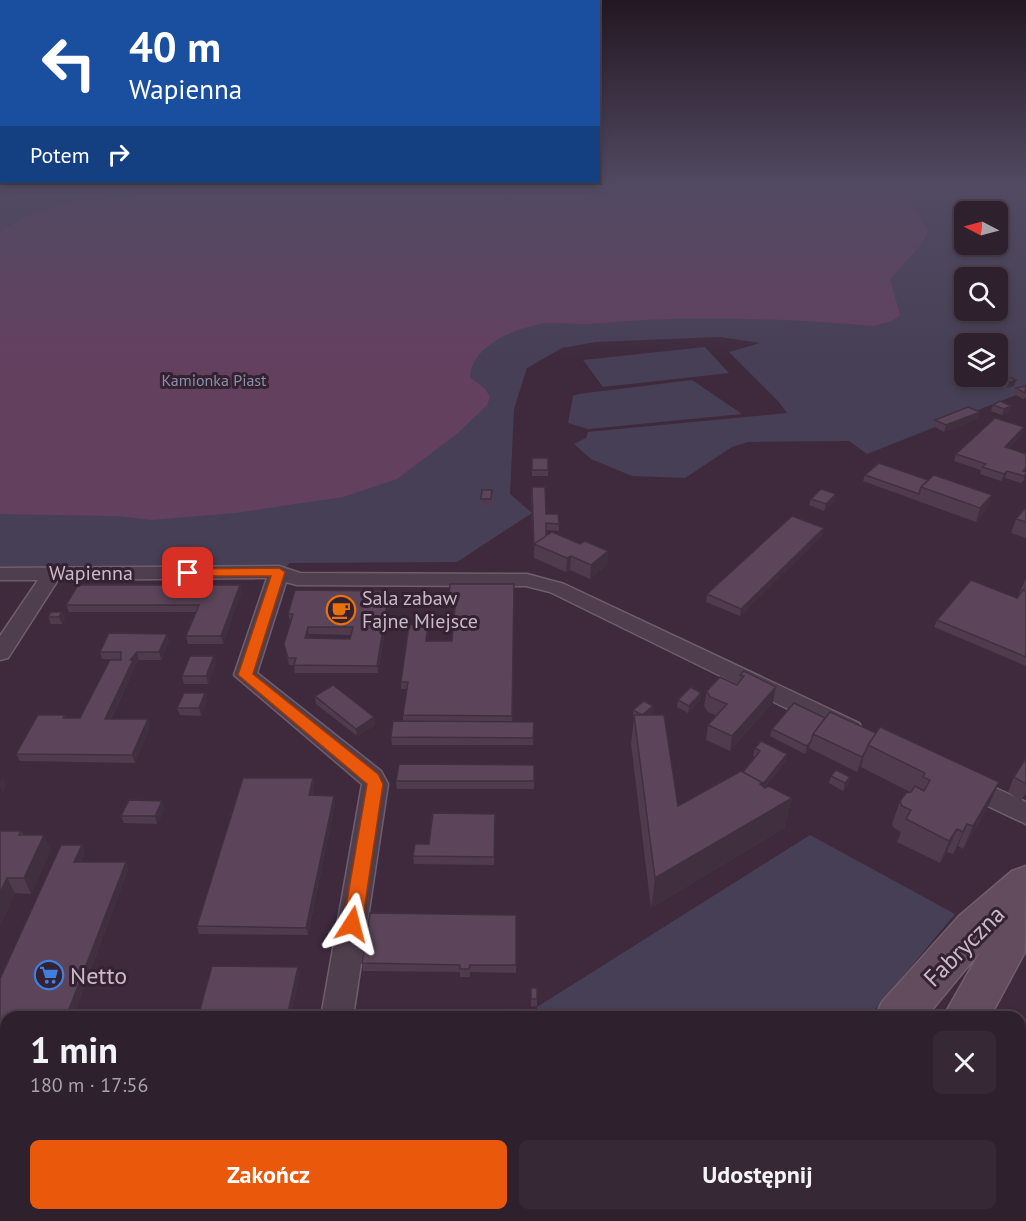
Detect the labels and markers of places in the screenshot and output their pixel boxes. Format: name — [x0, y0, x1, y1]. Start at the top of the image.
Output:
pin — [162, 547, 213, 598]
place label: Sala zabaw Fajne Miejsce — [362, 585, 478, 634]
cafe icon: Sala zabaw Fajne Miejsce — [325, 594, 357, 626]
supermarket icon: Netto — [33, 959, 65, 991]
place label: Netto — [70, 960, 127, 991]

